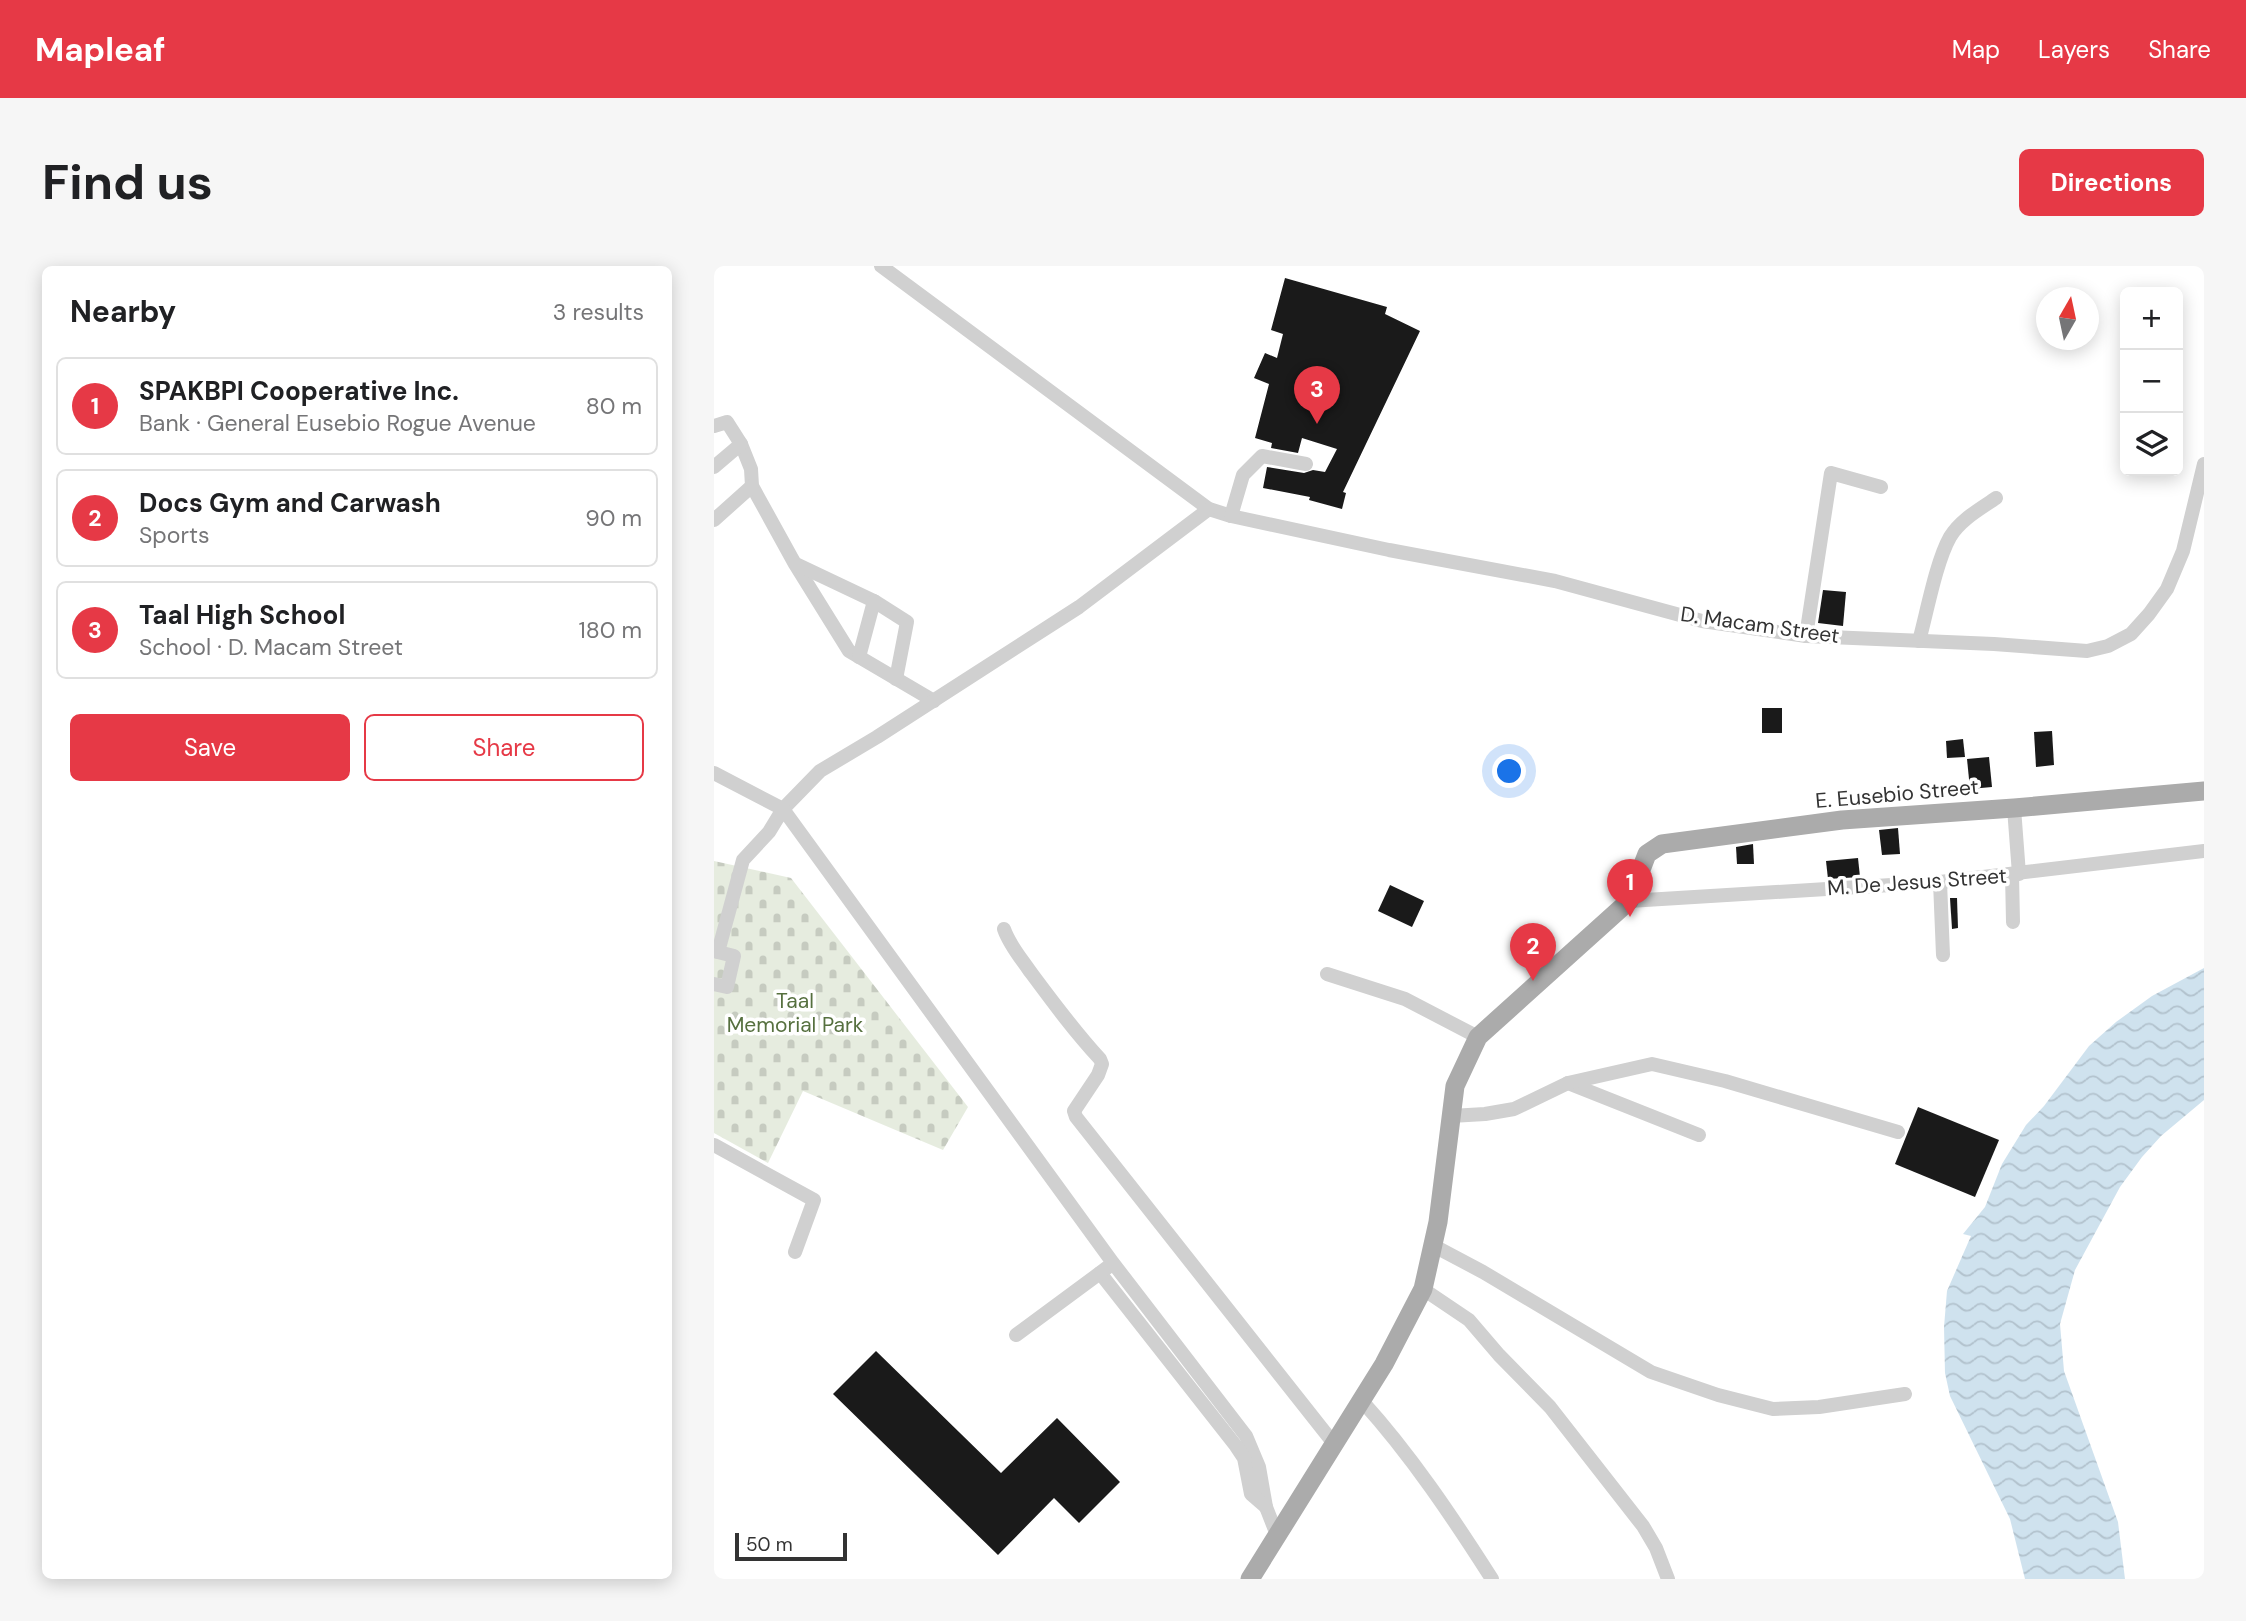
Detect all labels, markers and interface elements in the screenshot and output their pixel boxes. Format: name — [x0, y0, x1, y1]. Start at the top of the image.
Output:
text: Mapleaf — [35, 28, 165, 71]
text: Map — [1952, 34, 2000, 65]
text: Layers — [2038, 34, 2110, 65]
text: Share — [2148, 34, 2211, 65]
button: Directions — [2019, 149, 2204, 216]
text: Find us — [42, 150, 213, 214]
north arrow — [2036, 287, 2099, 350]
map controls — [2120, 287, 2183, 476]
button: + — [2120, 287, 2183, 350]
text: Nearby — [70, 292, 176, 331]
text: 3 results — [553, 297, 644, 327]
button: − — [2120, 350, 2183, 413]
pin: 3 — [1294, 366, 1340, 424]
text: SPAKBPI Cooperative Inc. — [139, 374, 459, 408]
text: 1 — [91, 391, 99, 421]
text: 80 m — [586, 391, 642, 421]
text: Bank · General Eusebio Rogue Avenue — [139, 408, 536, 438]
button: layers — [2120, 413, 2183, 476]
text: Docs Gym and Carwash — [139, 486, 441, 520]
text: 2 — [88, 503, 102, 533]
text: 90 m — [585, 503, 642, 533]
text: Sports — [139, 520, 209, 550]
text: Taal High School — [139, 598, 345, 632]
street label: D. Macam Street — [1679, 600, 1841, 650]
text: 3 — [88, 615, 102, 645]
text: 180 m — [578, 615, 642, 645]
text: School · D. Macam Street — [139, 632, 403, 662]
button: Save — [70, 714, 350, 781]
button: Share — [364, 714, 644, 781]
your location — [1492, 754, 1526, 788]
street label: E. Eusebio Street — [1814, 773, 1980, 815]
pin: 1 — [1607, 859, 1653, 917]
street label: M. De Jesus Street — [1826, 862, 2008, 902]
pin: 2 — [1510, 923, 1556, 981]
park label: Taal Memorial Park — [727, 987, 864, 1039]
scale bar — [735, 1530, 847, 1562]
text: 50 m — [746, 1532, 793, 1557]

